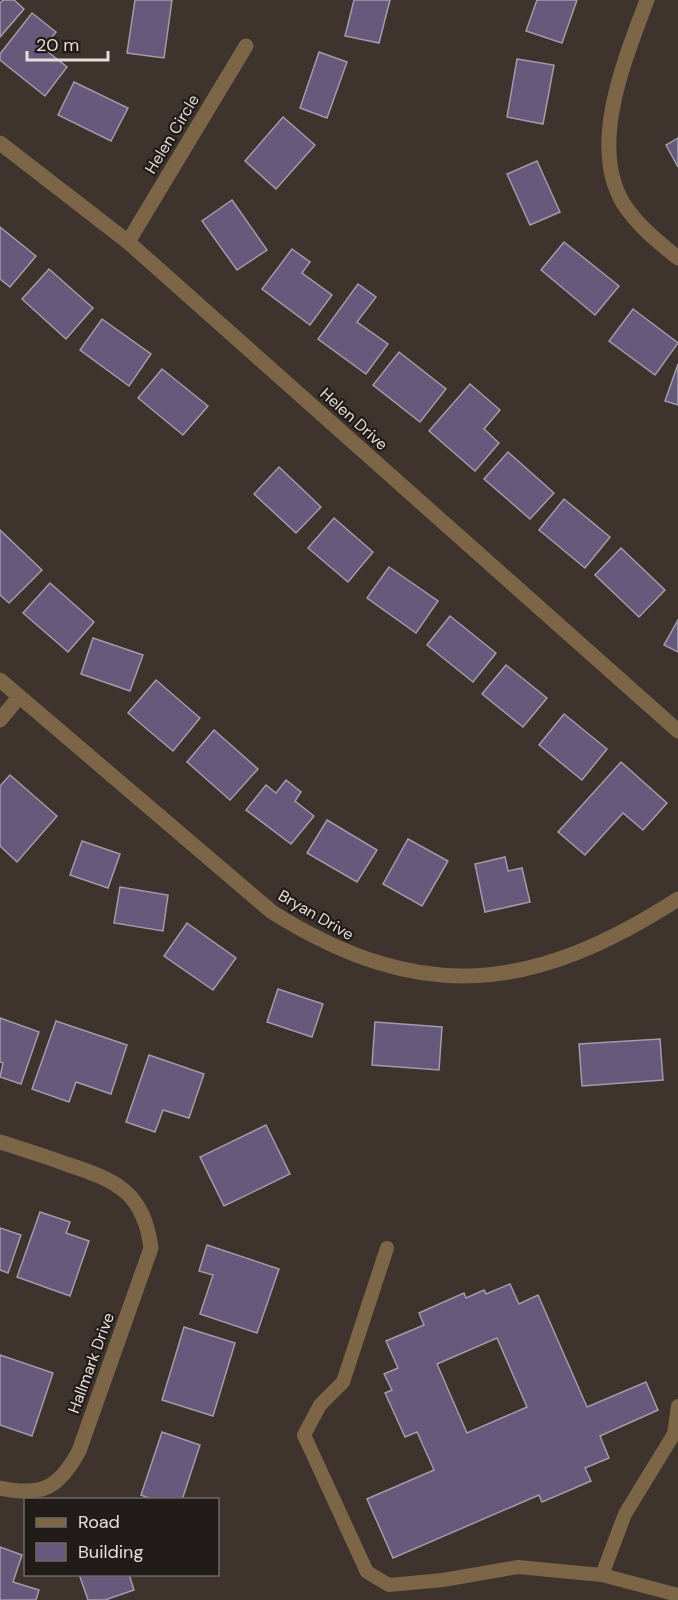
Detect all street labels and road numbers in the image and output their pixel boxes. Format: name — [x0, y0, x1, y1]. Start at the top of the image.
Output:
street label: Helen Circle — [140, 91, 204, 177]
street label: Helen Drive — [316, 383, 392, 455]
street label: Bryan Drive — [274, 885, 358, 945]
street label: Hallmark Drive — [63, 1310, 119, 1416]

